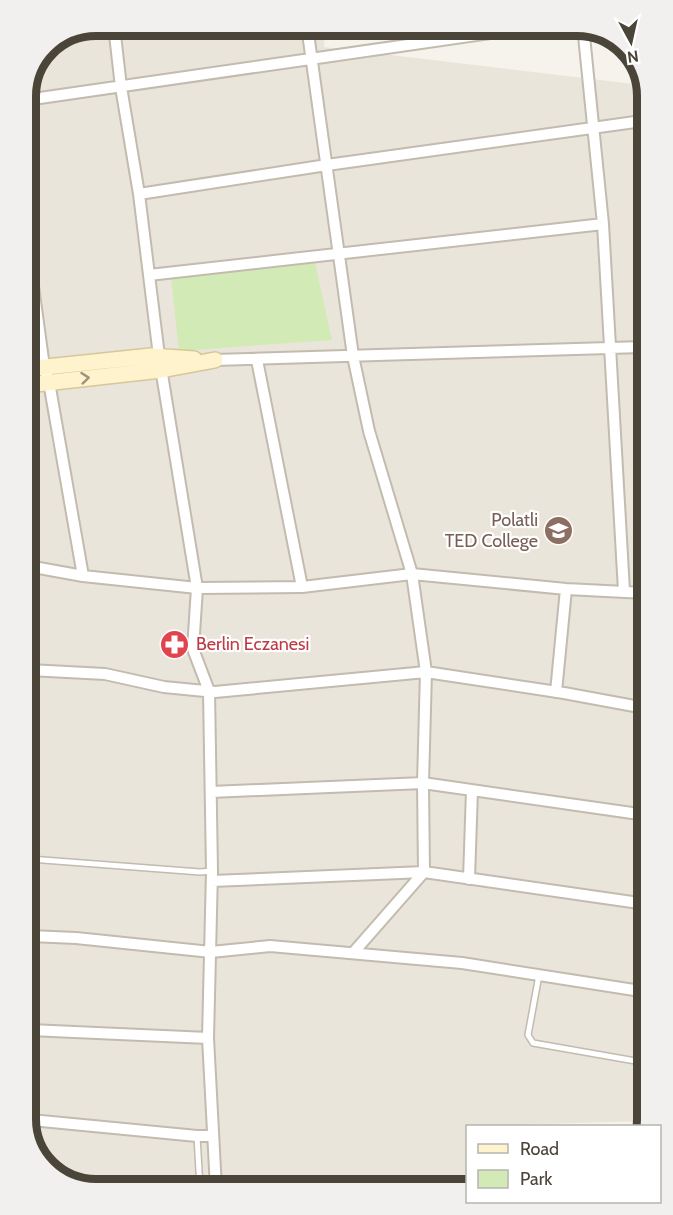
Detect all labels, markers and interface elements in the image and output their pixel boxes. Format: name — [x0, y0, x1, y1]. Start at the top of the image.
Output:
north arrow — [601, 12, 661, 72]
text: N — [626, 46, 640, 67]
one-way arrow — [81, 372, 90, 385]
place label: Polatli TED College — [445, 509, 538, 552]
school or university icon: Polatli TED College — [543, 514, 575, 546]
pharmacy icon: Berlin Eczanesi — [159, 628, 191, 660]
place label: Berlin Eczanesi — [196, 633, 309, 655]
legend — [466, 1125, 661, 1203]
text: Road — [520, 1138, 559, 1160]
text: Park — [520, 1168, 553, 1190]

